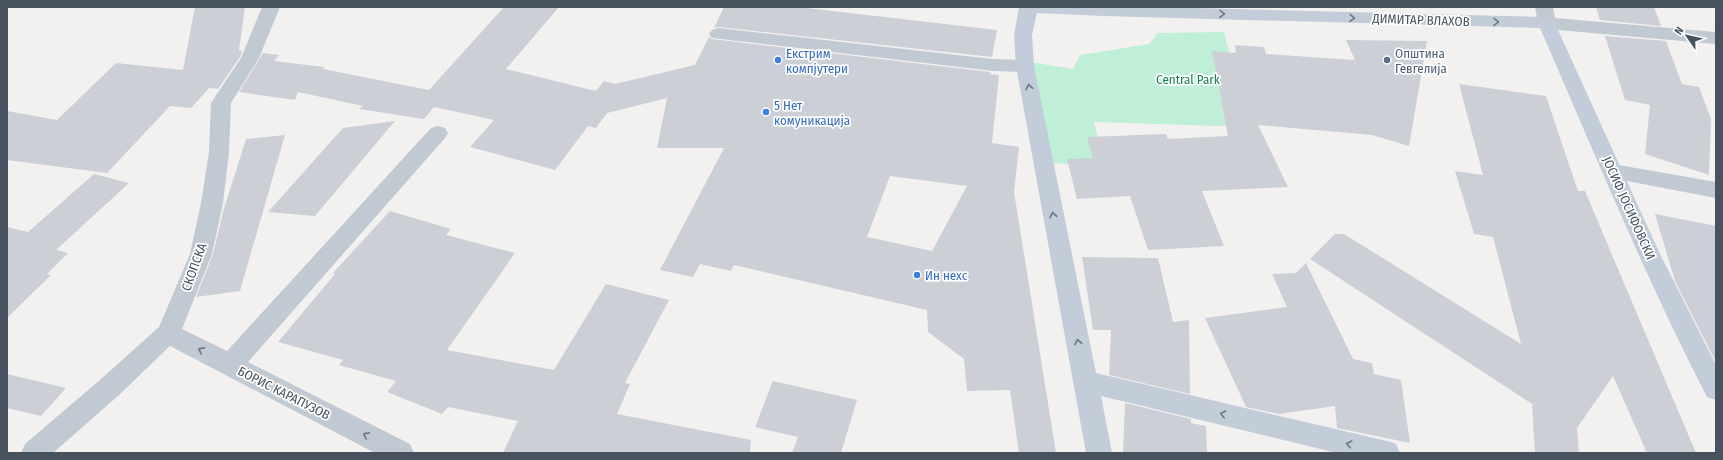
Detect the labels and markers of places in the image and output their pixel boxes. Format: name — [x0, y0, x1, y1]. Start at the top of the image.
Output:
place label: Екстрим компјутери — [786, 46, 848, 76]
place label: Општина Гевгелија — [1395, 46, 1447, 76]
marker: Екстрим компјутери — [773, 55, 783, 65]
marker: Општина Гевгелија — [1382, 55, 1392, 65]
place label: 5 Нет комуникација — [774, 98, 850, 128]
marker: 5 Нет комуникација — [761, 107, 771, 117]
place label: Ин нехс — [925, 268, 968, 283]
marker: Ин нехс — [912, 270, 922, 280]

